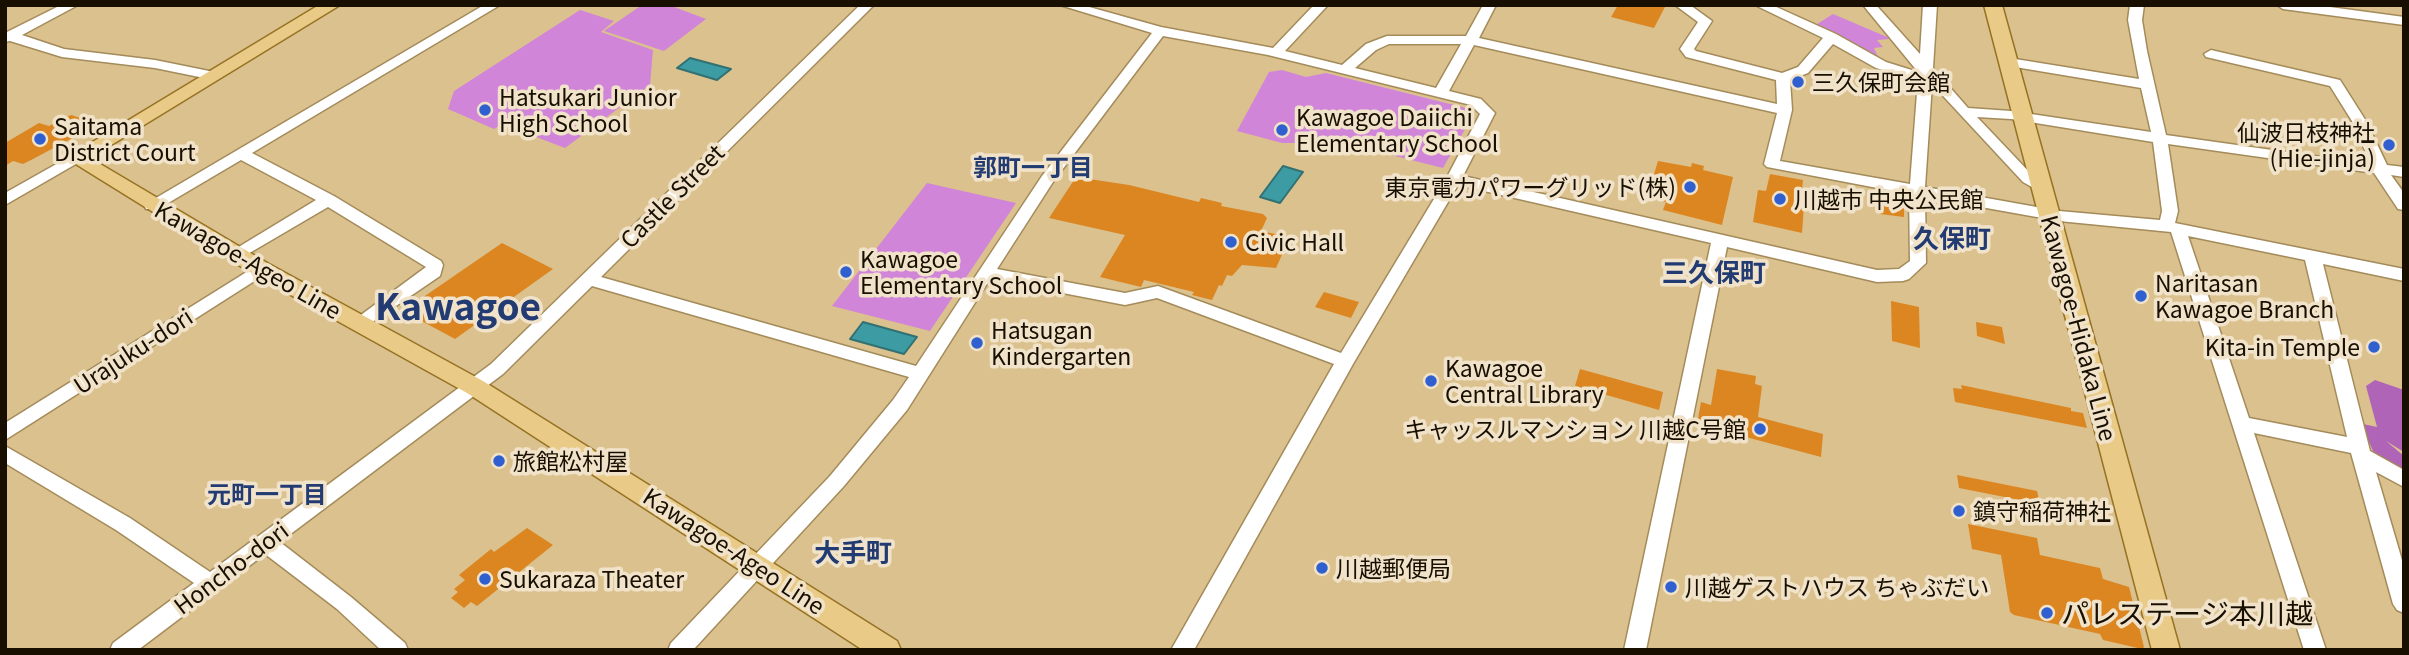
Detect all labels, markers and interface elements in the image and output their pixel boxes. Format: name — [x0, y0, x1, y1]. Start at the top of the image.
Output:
place label: 三久保町会館 — [1812, 68, 1950, 96]
marker: 三久保町会館 — [1790, 74, 1806, 90]
place label: Hatsukari Junior High School — [499, 83, 677, 137]
marker: Hatsukari Junior High School — [477, 102, 493, 118]
place label: Kawagoe Daiichi Elementary School — [1296, 103, 1498, 157]
place label: Saitama District Court — [54, 112, 196, 166]
place label: 仙波日枝神社 (Hie-jinja) — [2237, 118, 2375, 172]
marker: Kawagoe Daiichi Elementary School — [1274, 122, 1290, 138]
marker: Saitama District Court — [32, 131, 48, 147]
marker: 仙波日枝神社 (Hie-jinja) — [2381, 137, 2397, 153]
street label: Castle Street — [614, 138, 730, 254]
district label: 郭町一丁目 — [973, 153, 1093, 181]
place label: 東京電力パワーグリッド(株) — [1384, 173, 1676, 201]
marker: 東京電力パワーグリッド(株) — [1682, 179, 1698, 195]
place label: 川越市 中央公民館 — [1794, 185, 1983, 213]
marker: 川越市 中央公民館 — [1772, 191, 1788, 207]
street label: Kawagoe-Ageo Line — [150, 195, 346, 325]
street label: Kawagoe-Hidaka Line — [2036, 212, 2122, 444]
district label: 久保町 — [1913, 222, 1991, 254]
place label: Civic Hall — [1245, 228, 1344, 256]
marker: Civic Hall — [1223, 234, 1239, 250]
place label: Kawagoe Elementary School — [860, 245, 1062, 299]
district label: 三久保町 — [1662, 256, 1766, 288]
marker: Kawagoe Elementary School — [838, 264, 854, 280]
place label: Naritasan Kawagoe Branch — [2155, 269, 2334, 323]
district label: Kawagoe — [375, 284, 541, 328]
marker: Naritasan Kawagoe Branch — [2133, 288, 2149, 304]
street label: Urajuku-dori — [69, 302, 197, 400]
place label: Hatsugan Kindergarten — [991, 316, 1131, 370]
place label: Kita-in Temple — [2205, 333, 2360, 361]
marker: Hatsugan Kindergarten — [969, 335, 985, 351]
marker: Kita-in Temple — [2366, 339, 2382, 355]
place label: Kawagoe Central Library — [1445, 354, 1604, 408]
marker: Kawagoe Central Library — [1423, 373, 1439, 389]
place label: キャッスルマンション 川越C号館 — [1404, 415, 1746, 443]
marker: キャッスルマンション 川越C号館 — [1752, 421, 1768, 437]
place label: 旅館松村屋 — [513, 447, 628, 475]
marker: 旅館松村屋 — [491, 453, 507, 469]
district label: 元町一丁目 — [207, 480, 327, 508]
street label: Kawagoe-Ageo Line — [638, 482, 830, 620]
place label: 鎮守稲荷神社 — [1973, 497, 2111, 525]
marker: 鎮守稲荷神社 — [1951, 503, 1967, 519]
street label: Honcho-dori — [168, 516, 294, 620]
district label: 大手町 — [814, 536, 892, 568]
place label: 川越郵便局 — [1336, 554, 1451, 582]
marker: 川越郵便局 — [1314, 560, 1330, 576]
place label: Sukaraza Theater — [499, 565, 684, 593]
marker: Sukaraza Theater — [477, 571, 493, 587]
place label: 川越ゲストハウス ちゃぶだい — [1685, 573, 1989, 601]
marker: 川越ゲストハウス ちゃぶだい — [1663, 579, 1679, 595]
place label: パレステージ本川越 — [2061, 596, 2313, 630]
marker: パレステージ本川越 — [2039, 605, 2055, 621]

